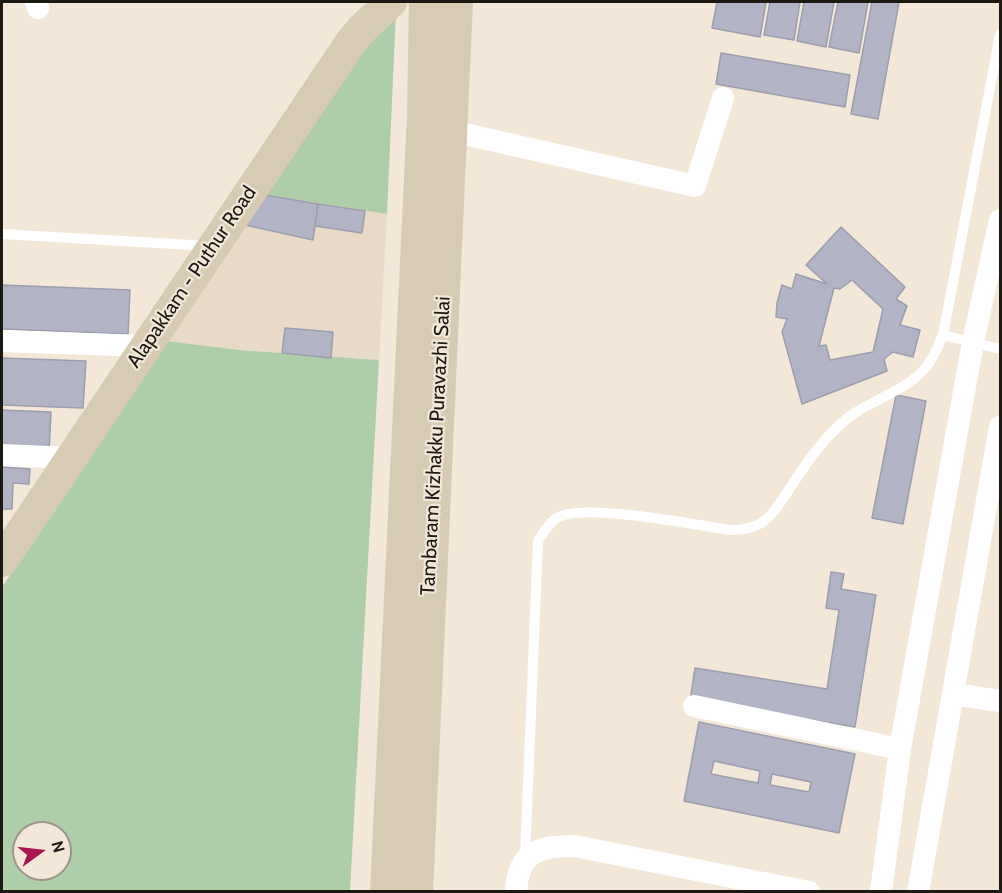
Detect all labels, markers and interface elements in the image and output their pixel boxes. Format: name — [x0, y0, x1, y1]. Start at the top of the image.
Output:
street label: Alapakkam - Puthur Road — [122, 182, 262, 372]
street label: Tambaram Kizhakku Puravazhi Salai — [416, 296, 456, 596]
north arrow — [12, 821, 72, 881]
text: N — [47, 839, 69, 855]

